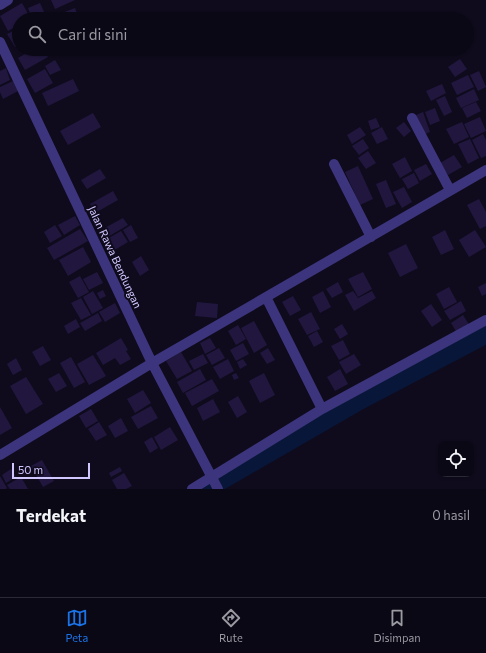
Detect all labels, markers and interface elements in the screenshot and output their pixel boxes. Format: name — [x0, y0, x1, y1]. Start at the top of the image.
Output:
search box — [12, 12, 474, 56]
icon: search — [26, 23, 48, 45]
text: Cari di sini — [58, 25, 127, 43]
street label: Jalan Rawa Bendungan — [85, 204, 145, 310]
map controls — [438, 441, 474, 477]
button: locate — [438, 441, 474, 477]
scale bar — [12, 461, 90, 480]
text: 50 m — [18, 463, 43, 476]
text: Terdekat — [16, 505, 86, 526]
text: 0 hasil — [432, 507, 470, 523]
tab: Peta — [65, 607, 88, 644]
tab: Rute — [219, 607, 243, 644]
tab: Disimpan — [374, 607, 421, 644]

